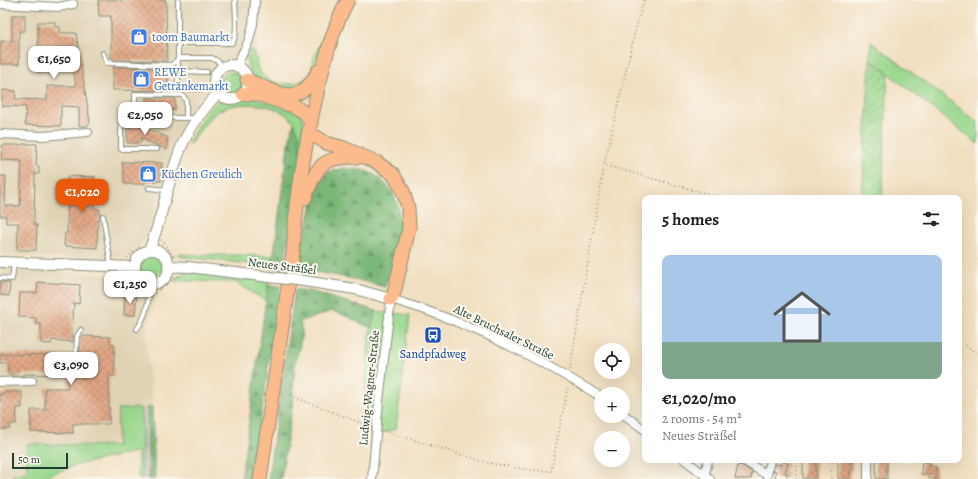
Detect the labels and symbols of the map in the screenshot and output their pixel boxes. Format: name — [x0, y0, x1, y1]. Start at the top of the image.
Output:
shop icon: toom Baumarkt — [129, 27, 149, 47]
place label: toom Baumarkt — [152, 29, 230, 45]
pin: €1,650 — [21, 46, 87, 80]
place label: REWE Getränkemarkt — [154, 64, 229, 94]
shop icon: REWE Getränkemarkt — [131, 69, 151, 89]
pin: €2,050 — [112, 102, 178, 136]
shop icon: Küchen Greulich — [138, 164, 158, 184]
place label: Küchen Greulich — [161, 166, 243, 182]
pin: €1,020 — [49, 179, 115, 213]
street label: Neues Sträßel — [247, 254, 317, 278]
pin: €1,250 — [97, 271, 163, 305]
street label: Alte Bruchsaler Straße — [450, 300, 557, 363]
bus stop icon: Sandpfadweg — [423, 325, 443, 345]
street label: Ludwig-Wagner-Straße — [355, 329, 383, 447]
place label: Sandpfadweg — [400, 346, 466, 362]
pin: €3,090 — [38, 352, 104, 386]
scale bar — [12, 451, 68, 470]

